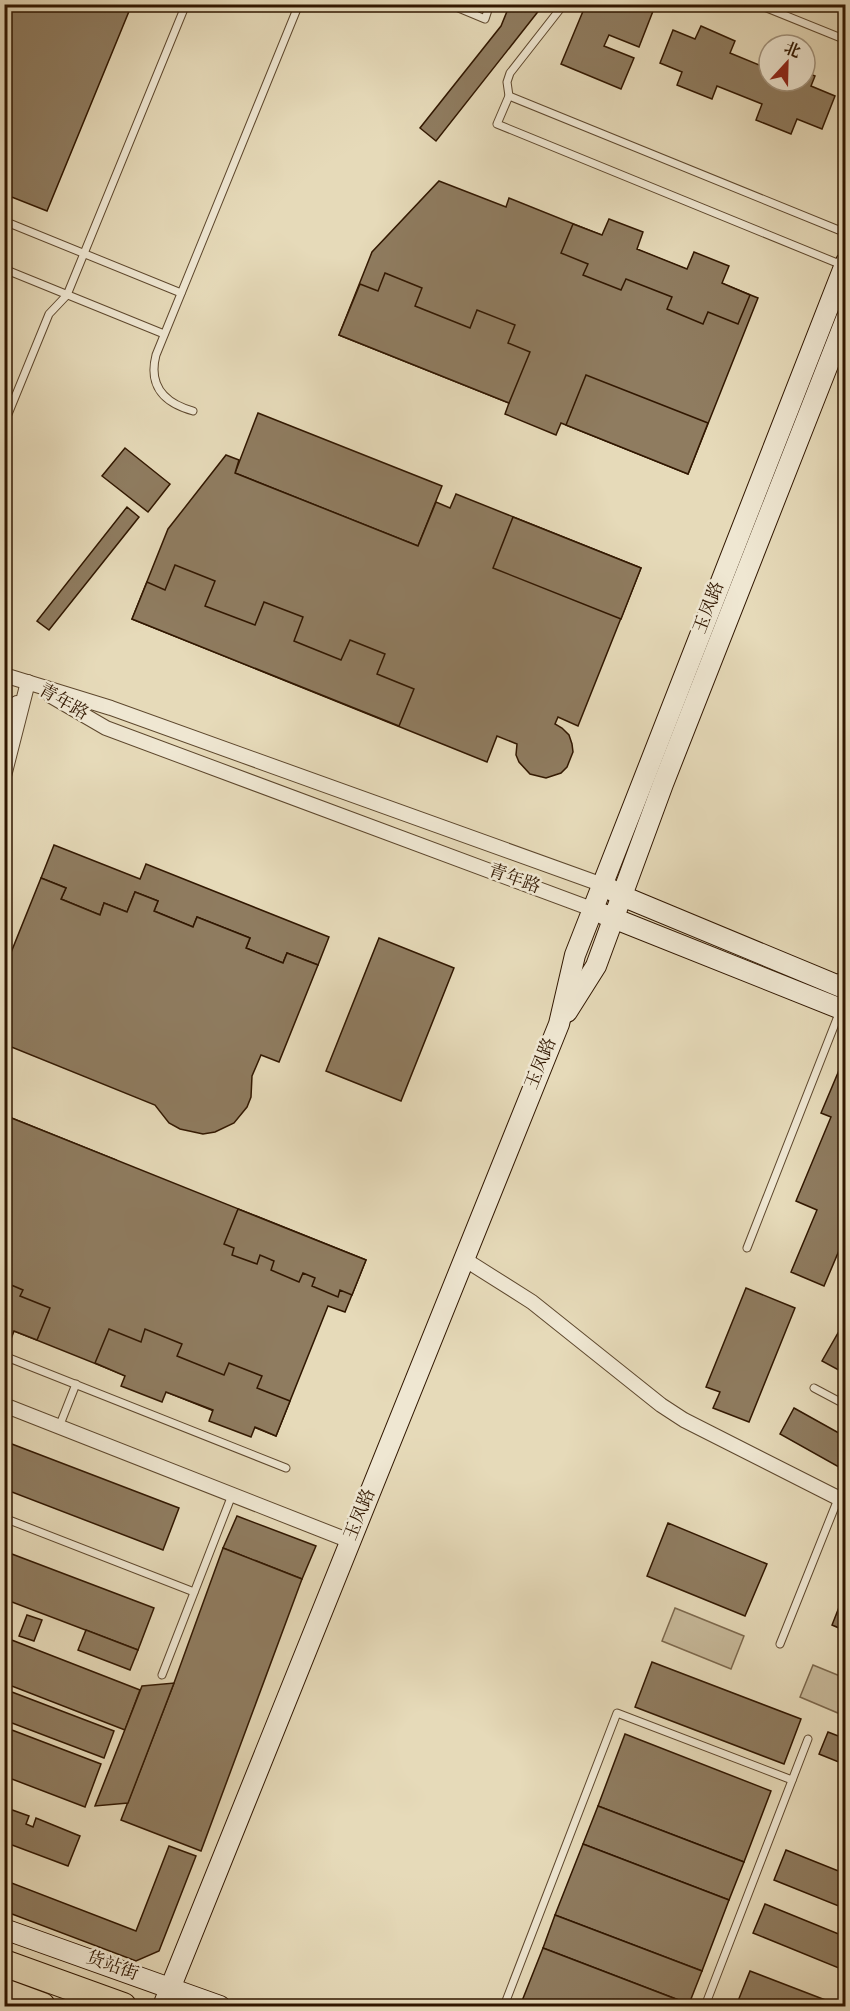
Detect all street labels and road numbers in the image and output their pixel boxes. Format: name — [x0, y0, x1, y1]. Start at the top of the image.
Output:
street label: 玉凤路 — [688, 578, 732, 638]
street label: 青年路 — [33, 678, 93, 728]
street label: 青年路 — [484, 859, 544, 901]
street label: 玉凤路 — [520, 1034, 564, 1094]
street label: 玉凤路 — [339, 1485, 383, 1545]
street label: 货站街 — [82, 1946, 142, 1988]

